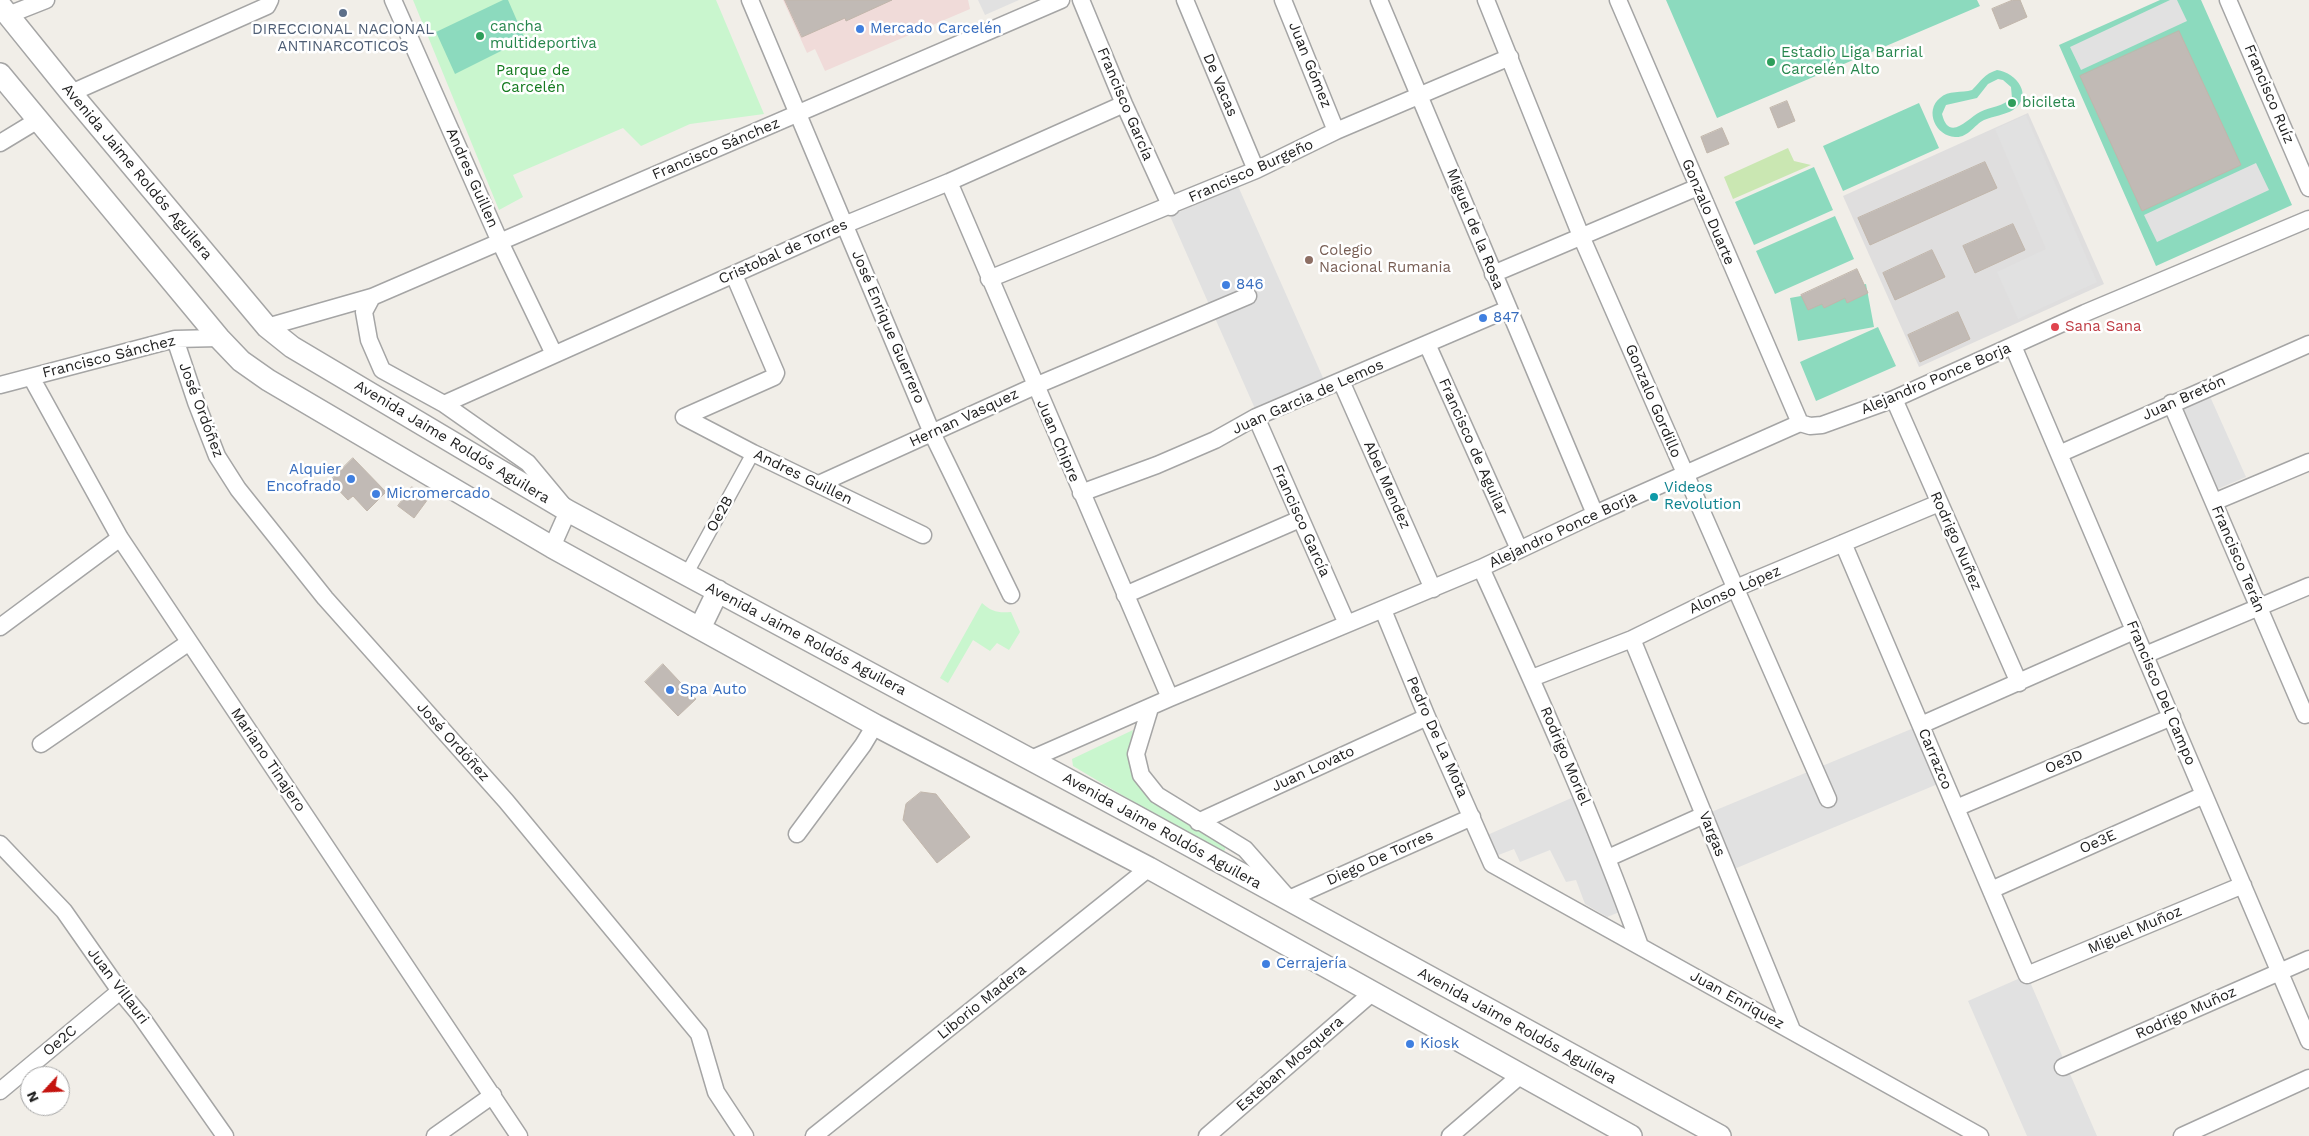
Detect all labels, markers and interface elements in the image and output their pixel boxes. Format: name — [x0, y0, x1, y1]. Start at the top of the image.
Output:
marker: DIRECCIONAL NACIONAL ANTINARCOTICOS — [337, 7, 349, 19]
place label: cancha multideportiva — [490, 18, 597, 53]
street label: Juan Gómez — [1285, 19, 1335, 111]
place label: Mercado Carcelén — [870, 20, 1002, 38]
place label: DIRECCIONAL NACIONAL ANTINARCOTICOS — [252, 21, 434, 56]
marker: Mercado Carcelén — [854, 23, 866, 35]
marker: cancha multideportiva — [474, 30, 486, 42]
street label: Francisco Ruíz — [2240, 42, 2298, 146]
place label: Estadio Liga Barrial Carcelén Alto — [1781, 44, 1923, 79]
street label: Francisco García — [1093, 45, 1157, 163]
street label: De Vacas — [1199, 51, 1241, 119]
marker: Estadio Liga Barrial Carcelén Alto — [1765, 56, 1777, 68]
park label: Parque de Carcelén — [496, 62, 570, 97]
street label: Avenida Jaime Roldós Aguilera — [58, 80, 216, 264]
place label: bicileta — [2022, 94, 2076, 112]
marker: bicileta — [2006, 97, 2018, 109]
street label: Francisco Sánchez — [650, 114, 782, 184]
street label: Andres Guillen — [442, 125, 502, 231]
street label: Francisco Burgeño — [1186, 135, 1316, 207]
street label: Gonzalo Duarte — [1678, 156, 1738, 268]
street label: Miguel de la Rosa — [1443, 166, 1507, 292]
street label: Cristobal de Torres — [716, 215, 850, 289]
place label: Colegio Nacional Rumania — [1319, 242, 1451, 277]
street label: José Enrique Guerrero — [848, 248, 928, 406]
marker: Colegio Nacional Rumania — [1303, 254, 1315, 266]
place label: 846 — [1236, 276, 1264, 294]
marker: 846 — [1220, 279, 1232, 291]
place label: 847 — [1493, 309, 1519, 327]
marker: 847 — [1477, 312, 1489, 324]
place label: Sana Sana — [2065, 318, 2142, 336]
marker: Sana Sana — [2049, 321, 2061, 333]
street label: Francisco Sánchez — [41, 332, 177, 382]
street label: Alejandro Ponce Borja — [1858, 339, 2014, 419]
street label: Gonzalo Gordillo — [1621, 341, 1685, 461]
street label: Juan Garcia de Lemos — [1230, 356, 1386, 438]
street label: José Ordóñez — [175, 360, 227, 460]
street label: Juan Bretón — [2140, 372, 2228, 424]
street label: Francisco de Aguilar — [1435, 375, 1511, 519]
street label: Avenida Jaime Roldós Aguilera — [351, 376, 553, 508]
street label: Hernan Vasquez — [907, 385, 1021, 451]
street label: Juan Chipre — [1033, 397, 1083, 485]
street label: Abel Mendez — [1360, 438, 1414, 532]
street label: Andres Guillen — [751, 445, 855, 509]
place label: Alquier Encofrado — [266, 461, 341, 496]
street label: Francisco García — [1268, 462, 1334, 580]
marker: Alquier Encofrado — [345, 473, 357, 485]
place label: Videos Revolution — [1664, 479, 1741, 514]
place label: Micromercado — [386, 485, 490, 503]
marker: Micromercado — [370, 488, 382, 500]
street label: Alejandro Ponce Borja — [1486, 488, 1640, 572]
street label: Rodrigo Nuñez — [1926, 489, 1986, 593]
marker: Videos Revolution — [1648, 491, 1660, 503]
street label: Oe2B — [703, 493, 737, 535]
street label: Francisco Terán — [2207, 503, 2269, 615]
street label: Alonso López — [1686, 562, 1784, 618]
street label: Avenida Jaime Roldós Aguilera — [703, 578, 909, 700]
street label: Francisco Del Campo — [2122, 618, 2200, 768]
street label: Pedro De La Mota — [1402, 674, 1472, 800]
place label: Spa Auto — [680, 681, 747, 699]
marker: Spa Auto — [664, 684, 676, 696]
street label: José Ordóñez — [413, 699, 493, 785]
street label: Rodrigo Moriel — [1536, 704, 1594, 808]
street label: Mariano Tinajero — [227, 705, 309, 815]
street label: Carrazco — [1914, 726, 1956, 792]
street label: Juan Lovato — [1269, 742, 1357, 796]
street label: Oe3D — [2042, 746, 2086, 778]
street label: Avenida Jaime Roldós Aguilera — [1059, 769, 1265, 893]
street label: Vargas — [1695, 809, 1729, 859]
street label: Diego De Torres — [1324, 826, 1436, 890]
street label: Oe3E — [2077, 826, 2119, 858]
street label: Miguel Muñoz — [2085, 902, 2185, 958]
street label: Juan Villauri — [83, 944, 153, 1028]
place label: Cerrajería — [1276, 955, 1347, 973]
marker: Cerrajería — [1260, 958, 1272, 970]
street label: Liborio Madera — [934, 961, 1030, 1043]
street label: Avenida Jaime Roldós Aguilera — [1414, 964, 1620, 1088]
street label: Juan Enriquez — [1687, 967, 1787, 1033]
street label: Rodrigo Muñoz — [2133, 983, 2239, 1043]
street label: Esteban Mosquera — [1233, 1013, 1347, 1115]
street label: Oe2C — [39, 1022, 81, 1060]
place label: Kiosk — [1420, 1035, 1459, 1053]
marker: Kiosk — [1404, 1038, 1416, 1050]
north arrow — [20, 1066, 70, 1116]
text: N — [23, 1089, 42, 1105]

